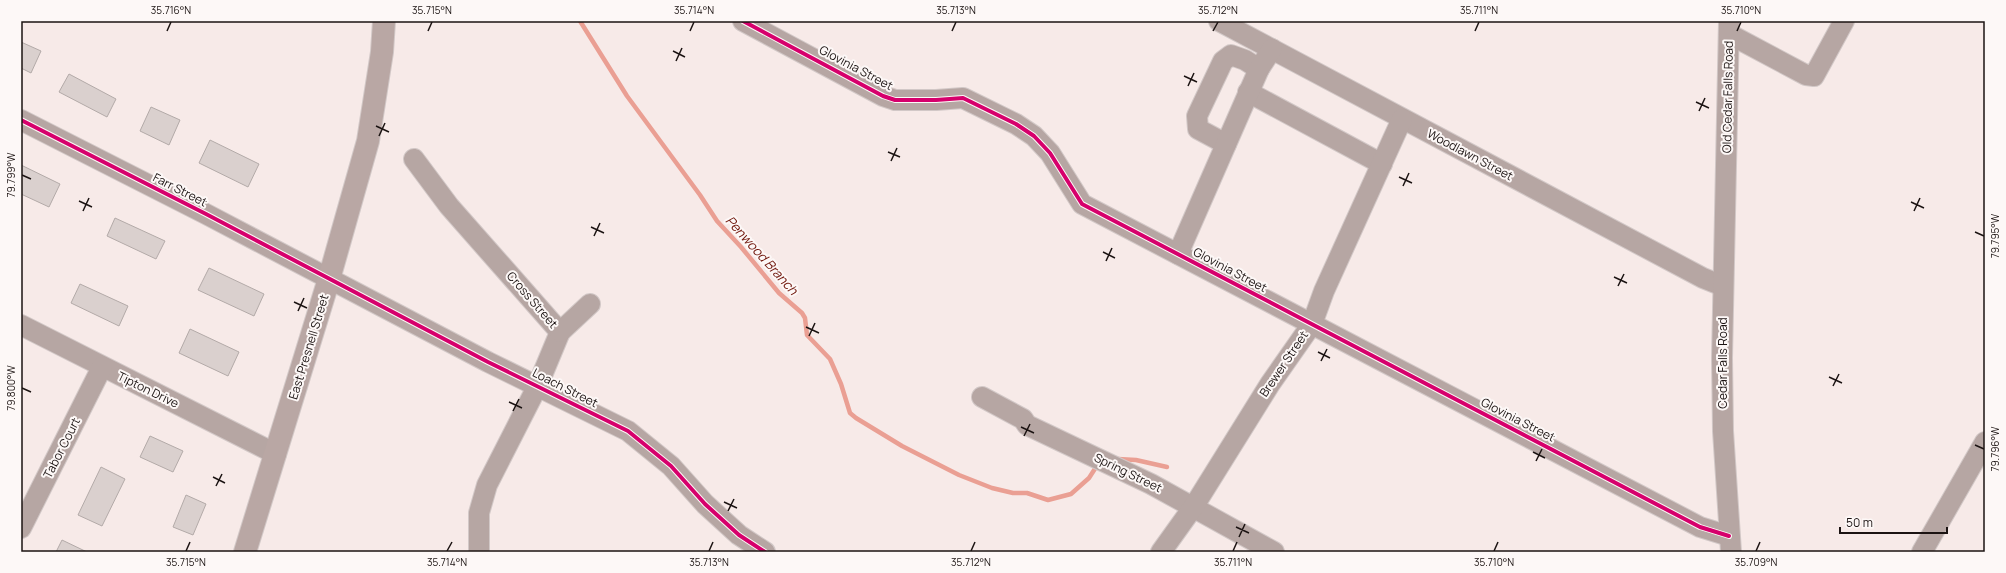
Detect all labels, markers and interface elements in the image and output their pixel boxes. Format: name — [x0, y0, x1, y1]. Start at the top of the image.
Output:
text: 35.716°N — [151, 3, 191, 17]
text: 35.715°N — [412, 3, 452, 17]
text: 35.714°N — [674, 3, 714, 17]
text: 35.713°N — [936, 3, 976, 17]
text: 35.712°N — [1198, 3, 1238, 17]
text: 35.711°N — [1460, 3, 1498, 17]
text: 35.710°N — [1721, 3, 1761, 17]
street label: Glovinia Street — [816, 41, 896, 94]
street label: Old Cedar Falls Road — [1718, 41, 1737, 153]
street label: Woodlawn Street — [1424, 125, 1516, 184]
text: 79.799°W — [4, 152, 18, 197]
street label: Farr Street — [150, 169, 210, 211]
water label: Penwood Branch — [722, 212, 803, 299]
text: 79.795°W — [1988, 213, 2002, 258]
street label: Glovinia Street — [1190, 243, 1270, 296]
street label: Cross Street — [503, 268, 562, 332]
street label: East Presnell Street — [284, 292, 333, 402]
street label: Cedar Falls Road — [1714, 317, 1731, 409]
street label: Brewer Street — [1255, 327, 1312, 400]
street label: Loach Street — [530, 364, 601, 411]
text: 79.800°W — [4, 365, 18, 411]
street label: Tipton Drive — [115, 367, 182, 412]
street label: Glovinia Street — [1478, 394, 1558, 446]
street label: Tabor Court — [39, 414, 84, 481]
text: 79.796°W — [1988, 426, 2002, 471]
street label: Spring Street — [1091, 449, 1165, 496]
scale bar — [1840, 509, 1947, 535]
text: 50 m — [1846, 514, 1873, 531]
text: 35.715°N — [166, 555, 206, 569]
text: 35.714°N — [427, 555, 467, 569]
text: 35.713°N — [689, 555, 729, 569]
text: 35.712°N — [951, 555, 991, 569]
text: 35.711°N — [1214, 555, 1252, 569]
text: 35.710°N — [1474, 555, 1514, 569]
text: 35.709°N — [1735, 555, 1777, 569]

